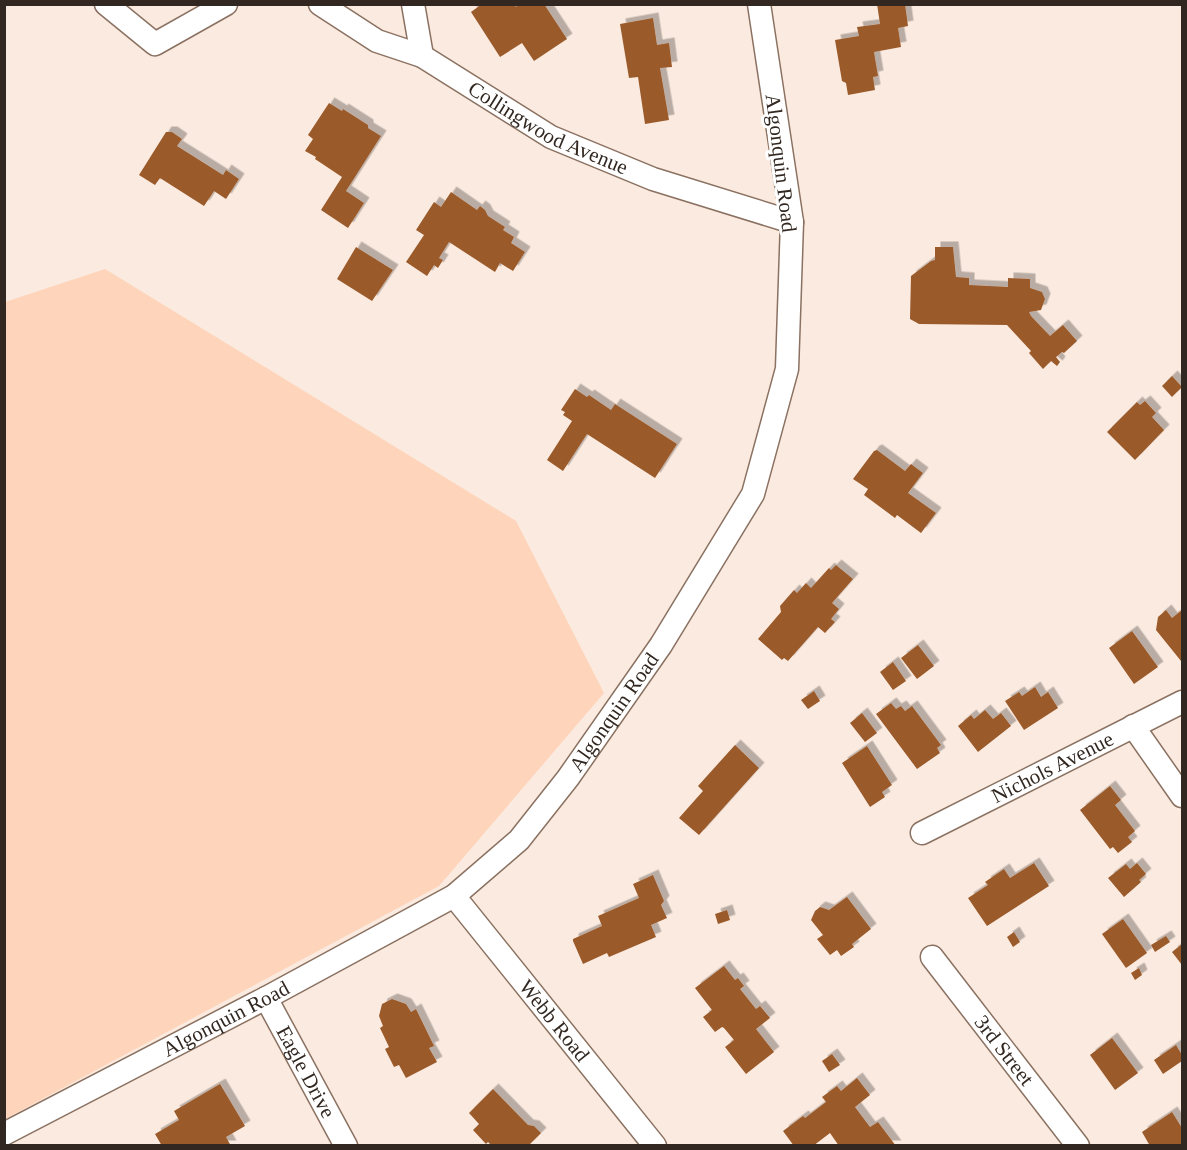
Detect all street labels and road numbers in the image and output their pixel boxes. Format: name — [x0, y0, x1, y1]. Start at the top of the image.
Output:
street label: Collingwood Avenue — [464, 76, 631, 179]
street label: Algonquin Road — [761, 92, 801, 234]
street label: Algonquin Road — [564, 648, 664, 776]
street label: Nichols Avenue — [987, 727, 1117, 808]
street label: Webb Road — [514, 975, 595, 1067]
street label: Algonquin Road — [158, 976, 294, 1062]
street label: 3rd Street — [969, 1010, 1039, 1090]
street label: Eagle Drive — [271, 1022, 340, 1122]

